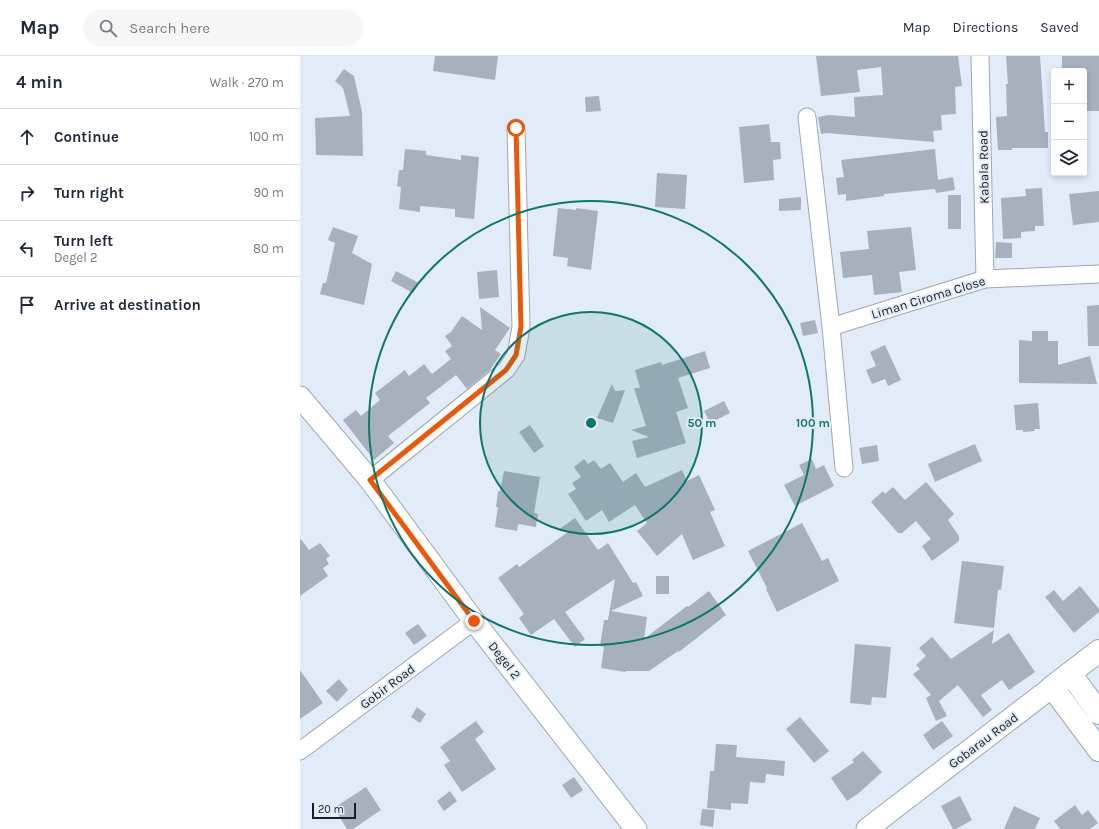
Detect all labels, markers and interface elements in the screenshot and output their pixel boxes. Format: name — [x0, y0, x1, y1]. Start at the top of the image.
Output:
search box — [83, 10, 363, 46]
text: Map — [20, 17, 59, 39]
icon: search — [97, 17, 119, 39]
text: Search here — [129, 19, 210, 37]
text: Map — [903, 19, 931, 36]
text: Directions — [953, 19, 1018, 36]
text: Saved — [1040, 19, 1079, 36]
map controls — [1051, 68, 1087, 176]
button: + — [1051, 68, 1087, 104]
text: 4 min — [16, 72, 63, 92]
text: Walk · 270 m — [210, 75, 284, 90]
button: − — [1051, 104, 1087, 140]
route start — [507, 119, 525, 137]
icon: ahead — [16, 126, 38, 148]
text: Continue — [54, 128, 119, 146]
text: 100 m — [249, 129, 284, 144]
street label: Kabala Road — [975, 130, 992, 204]
button: layers — [1051, 140, 1087, 176]
icon: right — [16, 182, 38, 204]
text: Turn right — [54, 184, 124, 202]
text: 90 m — [253, 185, 284, 200]
text: Turn left — [54, 232, 113, 250]
icon: left — [16, 238, 38, 260]
text: 80 m — [253, 241, 284, 256]
text: Degel 2 — [54, 250, 98, 265]
street label: Liman Ciroma Close — [869, 273, 987, 322]
icon: arrive — [16, 294, 38, 316]
text: Arrive at destination — [54, 296, 201, 314]
centre of rings — [584, 416, 598, 430]
text: 50 m — [688, 416, 717, 430]
text: 100 m — [796, 416, 830, 430]
route end — [465, 612, 483, 630]
street label: Degel 2 — [485, 639, 524, 682]
street label: Gobir Road — [357, 661, 418, 712]
street label: Gobarau Road — [946, 709, 1021, 771]
scale bar — [312, 801, 356, 820]
text: 20 m — [318, 803, 344, 816]

